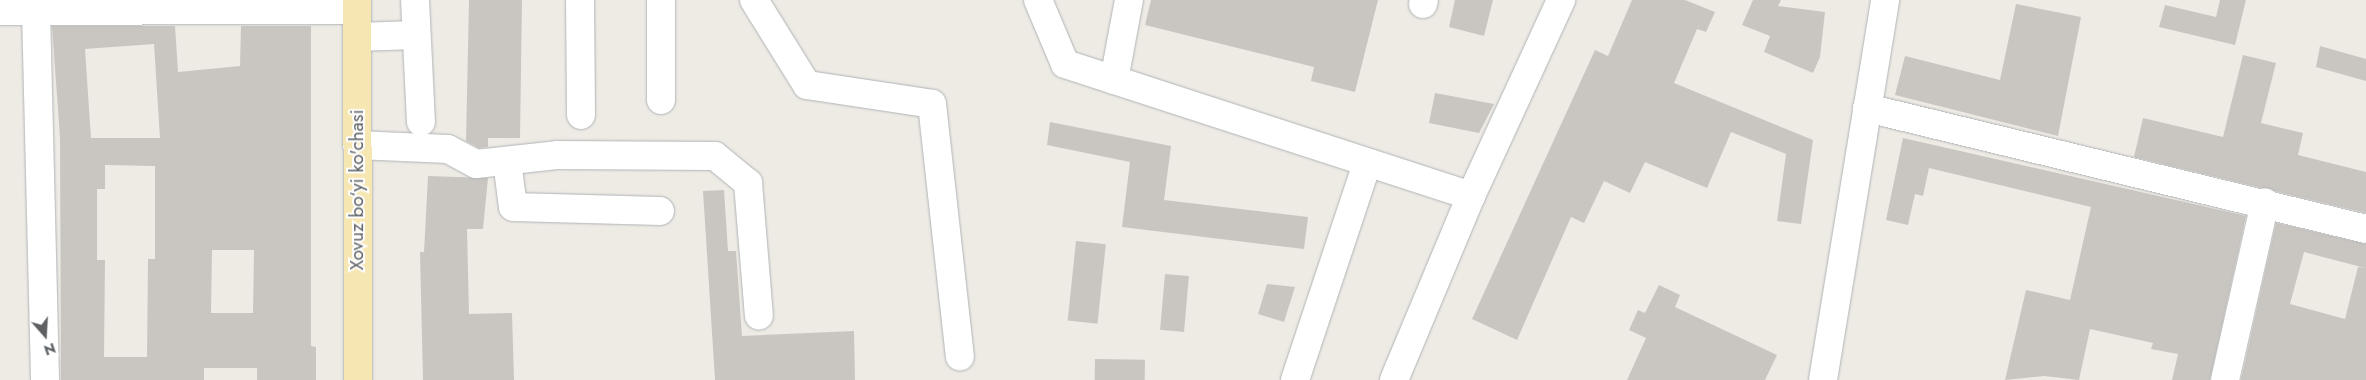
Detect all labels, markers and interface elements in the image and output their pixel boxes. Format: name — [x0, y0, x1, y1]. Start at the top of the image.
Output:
street label: Xovuz bo‘yi ko'chasi — [346, 110, 368, 270]
north arrow — [20, 310, 70, 360]
text: N — [41, 338, 58, 360]

